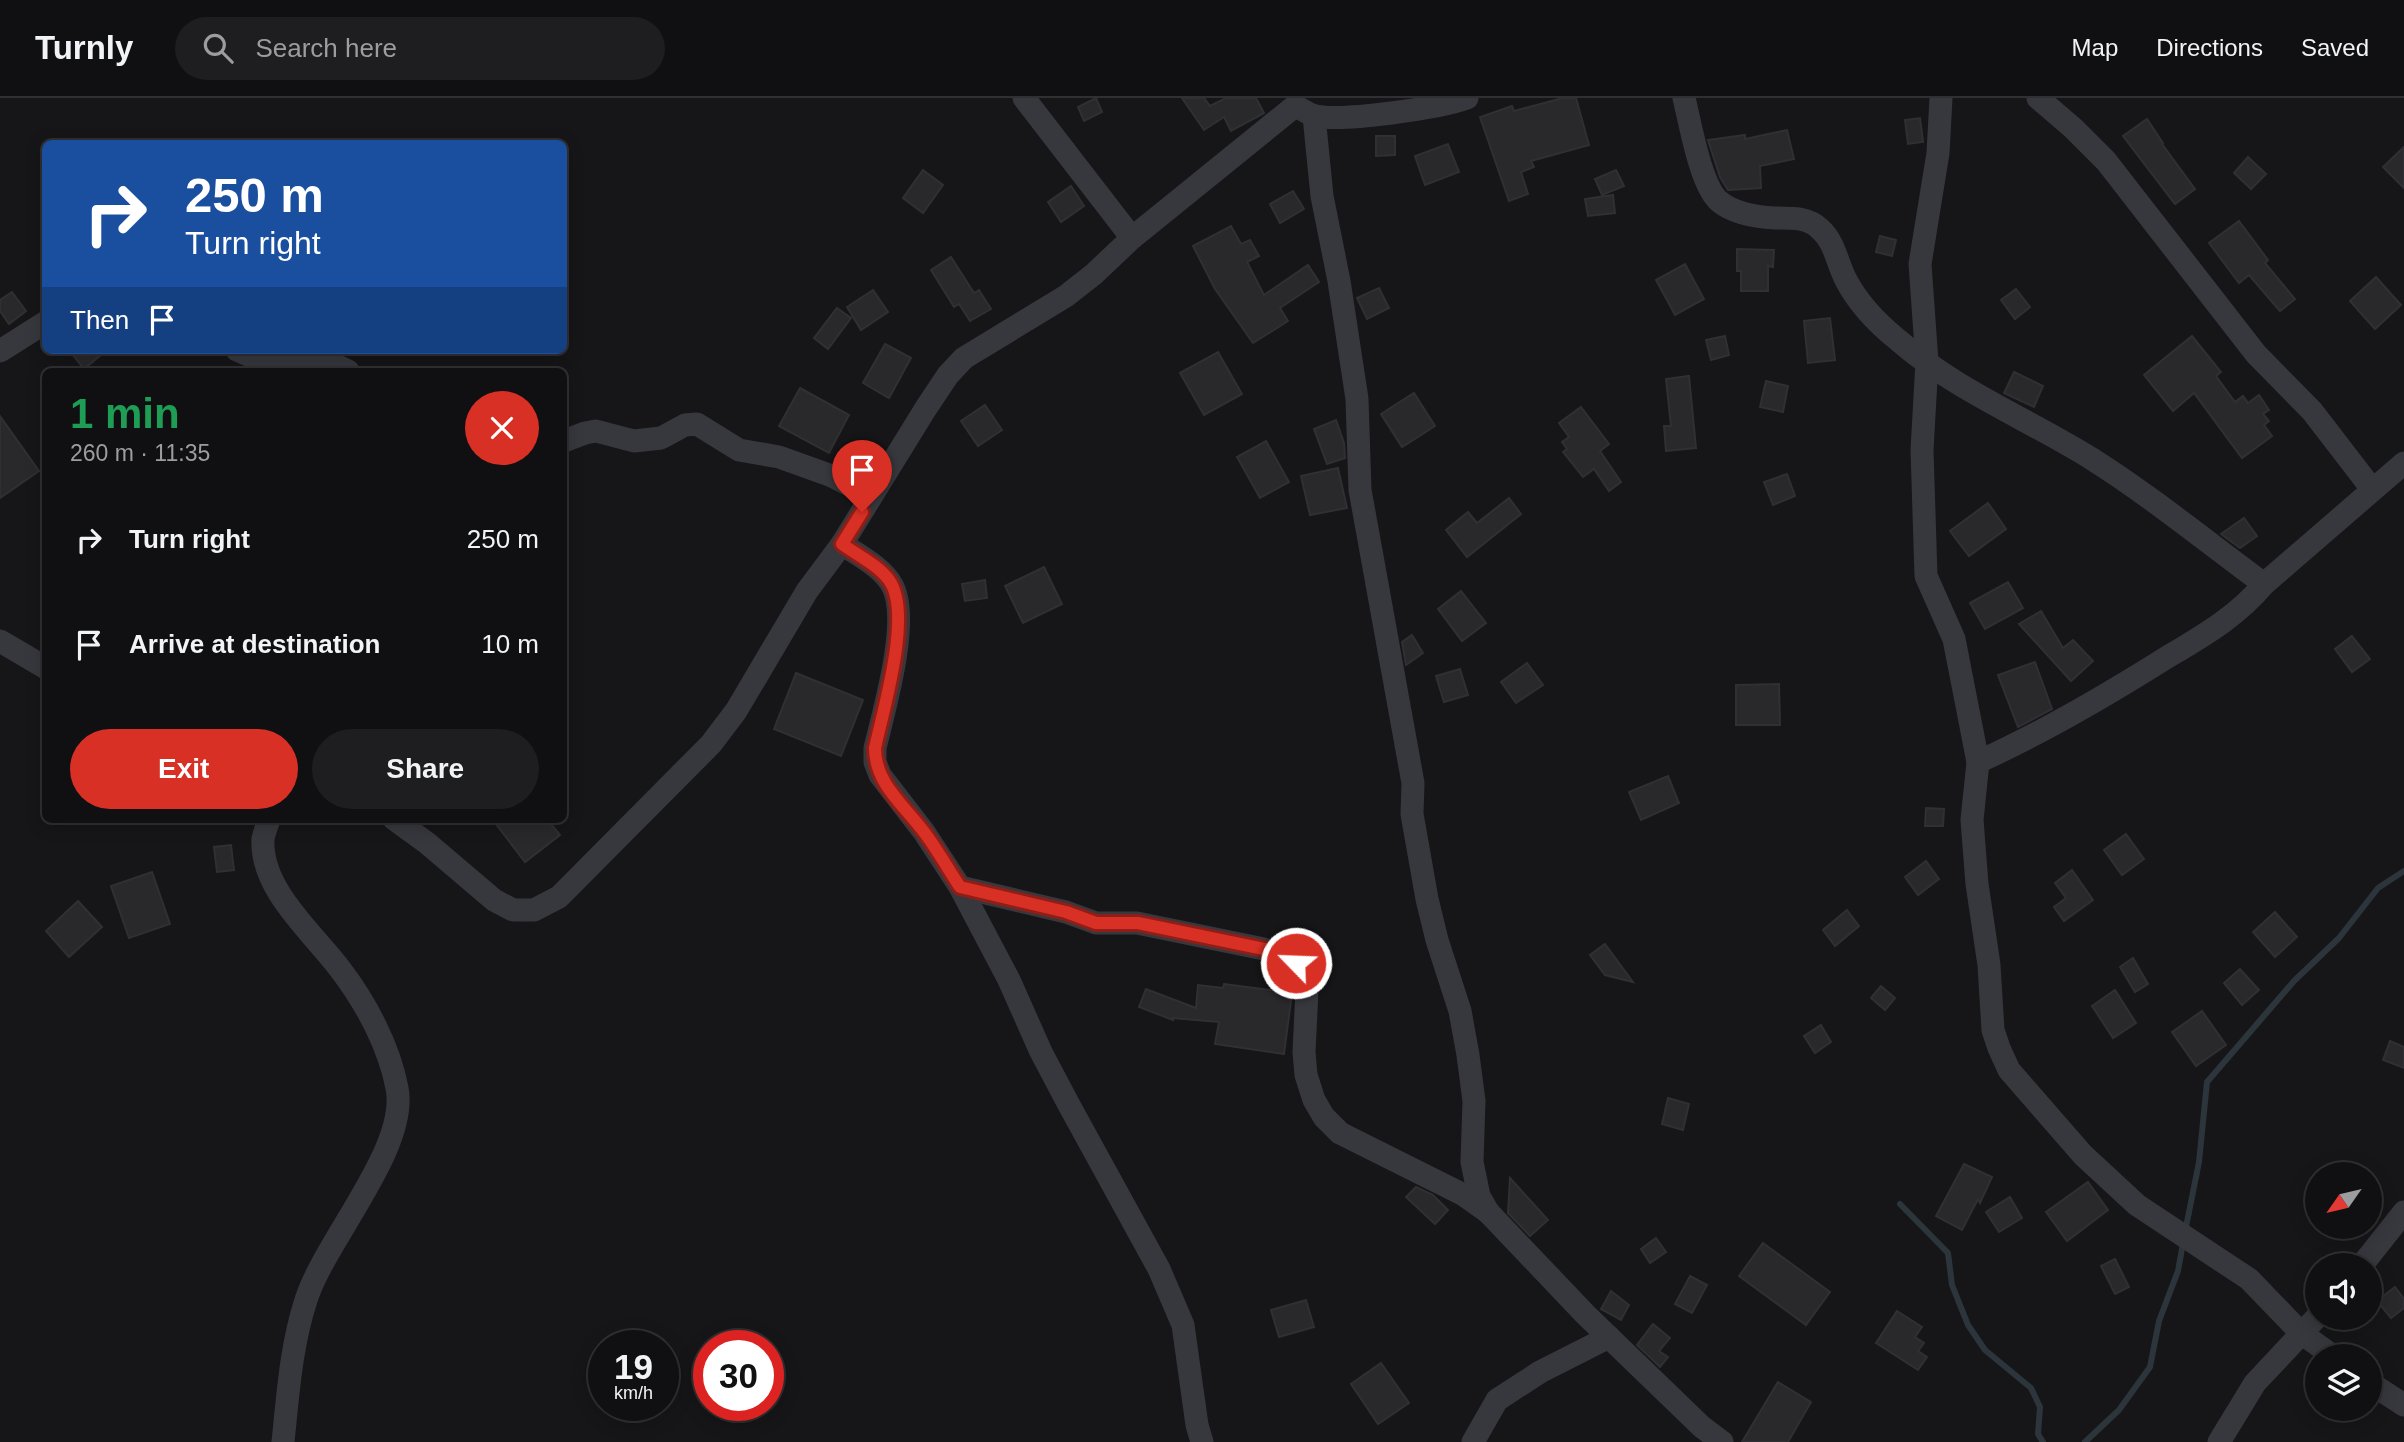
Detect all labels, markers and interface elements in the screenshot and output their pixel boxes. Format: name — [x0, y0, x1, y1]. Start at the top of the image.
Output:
search box — [175, 17, 665, 80]
text: Turnly — [35, 29, 133, 66]
icon: search — [199, 29, 237, 67]
text: Search here — [255, 33, 397, 63]
text: Map — [2072, 34, 2118, 61]
text: Directions — [2156, 34, 2263, 61]
text: Saved — [2301, 34, 2369, 61]
icon: right — [70, 168, 161, 259]
text: 250 m — [185, 168, 324, 222]
text: Turn right — [185, 225, 321, 261]
icon: arrive — [143, 301, 181, 339]
text: Then — [70, 305, 129, 335]
text: 1 min — [70, 390, 180, 437]
button: close — [465, 391, 539, 465]
text: 260 m · 11:35 — [70, 440, 210, 466]
pin — [832, 440, 892, 512]
icon: arrive — [843, 451, 881, 489]
icon: right — [70, 521, 108, 559]
text: Turn right — [129, 524, 250, 554]
text: 250 m — [467, 524, 539, 554]
icon: arrive — [70, 626, 108, 664]
text: Arrive at destination — [129, 629, 380, 659]
text: 10 m — [481, 629, 539, 659]
button: Exit — [70, 729, 298, 809]
button: Share — [312, 729, 539, 809]
position arrow — [1259, 926, 1333, 1000]
north arrow — [2305, 1162, 2382, 1239]
map controls — [2305, 1162, 2382, 1421]
button: sound — [2305, 1253, 2382, 1330]
speed limit sign: 30 — [693, 1330, 784, 1421]
button: layers — [2305, 1344, 2382, 1421]
text: 19 — [614, 1347, 653, 1386]
text: km/h — [614, 1383, 653, 1403]

